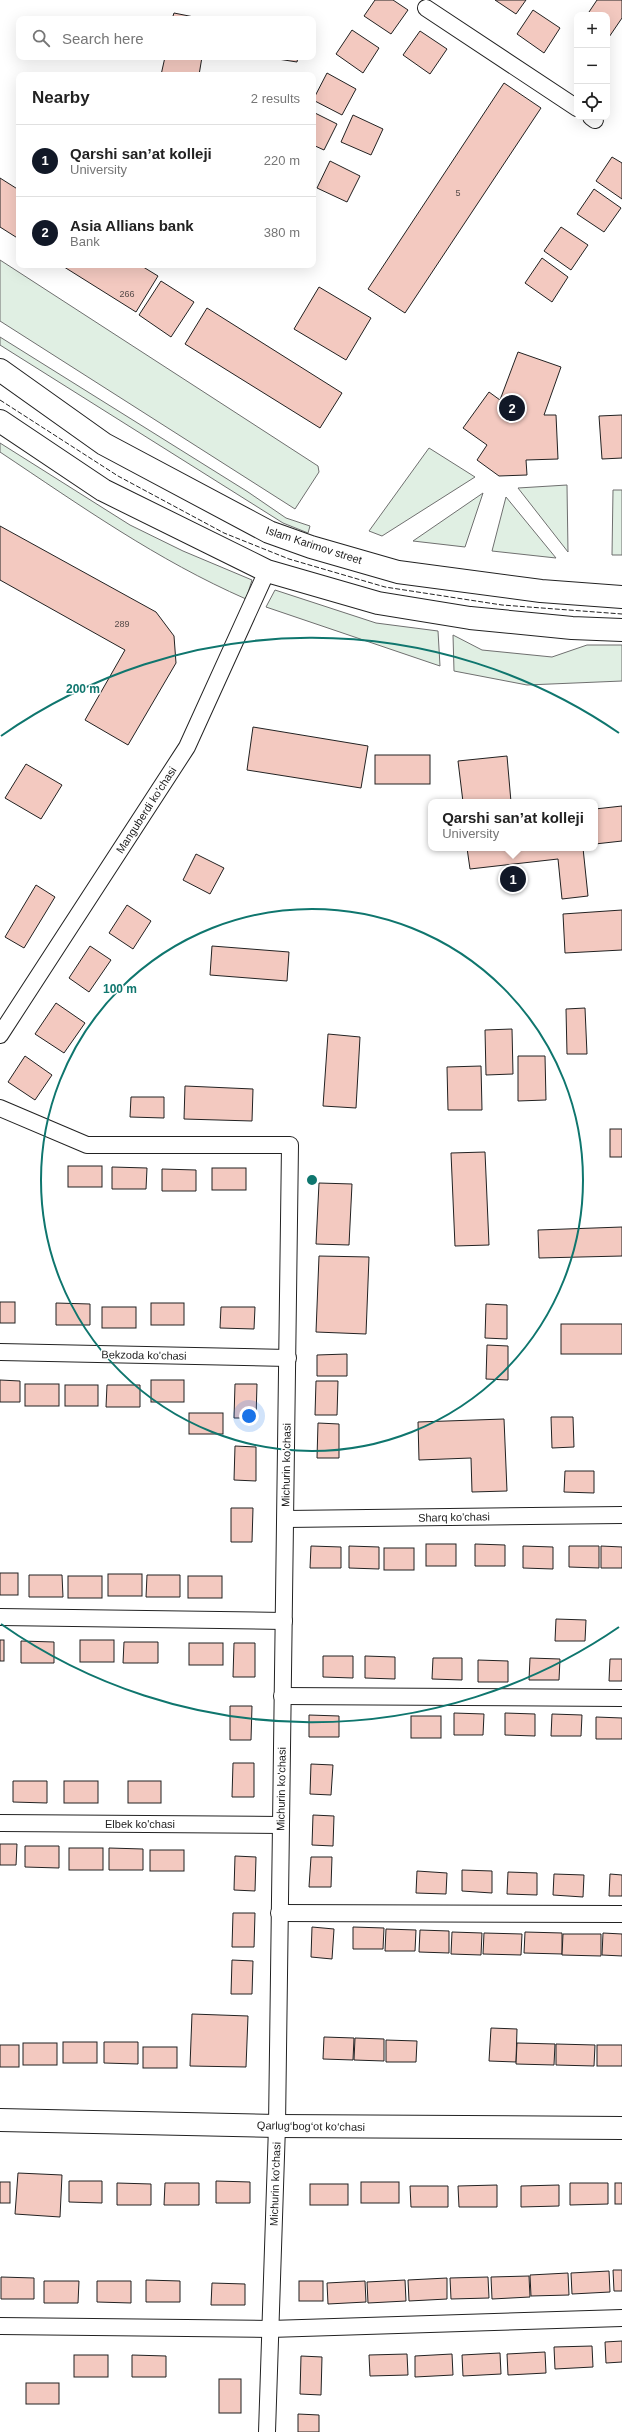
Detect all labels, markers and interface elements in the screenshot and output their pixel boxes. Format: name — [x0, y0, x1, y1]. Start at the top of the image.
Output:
map controls — [574, 12, 610, 120]
button: + — [574, 12, 610, 48]
search box — [16, 16, 316, 60]
icon: search — [30, 27, 52, 49]
text: Search here — [62, 30, 144, 47]
button: − — [574, 48, 610, 84]
button: locate — [574, 84, 610, 120]
text: Nearby — [32, 88, 90, 107]
text: 2 results — [251, 91, 300, 106]
text: Qarshi san’at kolleji — [70, 145, 212, 162]
text: 1 — [41, 153, 49, 168]
text: 220 m — [264, 153, 300, 168]
text: University — [70, 162, 127, 177]
house number: 5 — [455, 188, 461, 198]
text: Asia Allians bank — [70, 217, 194, 234]
text: 2 — [41, 225, 49, 240]
text: 380 m — [264, 225, 300, 240]
text: Bank — [70, 234, 100, 249]
house number: 266 — [119, 289, 135, 299]
pin: 2 — [499, 393, 525, 423]
street label: Islam Karimov street — [264, 524, 364, 566]
house number: 289 — [114, 619, 130, 629]
text: 200 m — [66, 682, 100, 696]
street label: Manguberdi ko'chasi — [114, 765, 178, 855]
popup — [428, 799, 598, 851]
text: Qarshi san’at kolleji — [442, 809, 584, 826]
text: University — [442, 826, 499, 841]
pin: 1 — [500, 864, 526, 894]
text: 100 m — [103, 982, 137, 996]
centre of rings — [305, 1173, 319, 1187]
street label: Bekzoda ko'chasi — [101, 1348, 187, 1362]
your location — [239, 1406, 259, 1426]
street label: Michurin ko'chasi — [279, 1423, 293, 1507]
street label: Sharq ko'chasi — [418, 1510, 490, 1524]
street label: Michurin ko'chasi — [274, 1747, 288, 1831]
street label: Elbek ko'chasi — [105, 1818, 175, 1830]
street label: Qarlug‘bog‘ot ko‘chasi — [257, 2119, 365, 2133]
street label: Michurin ko'chasi — [268, 2142, 282, 2226]

